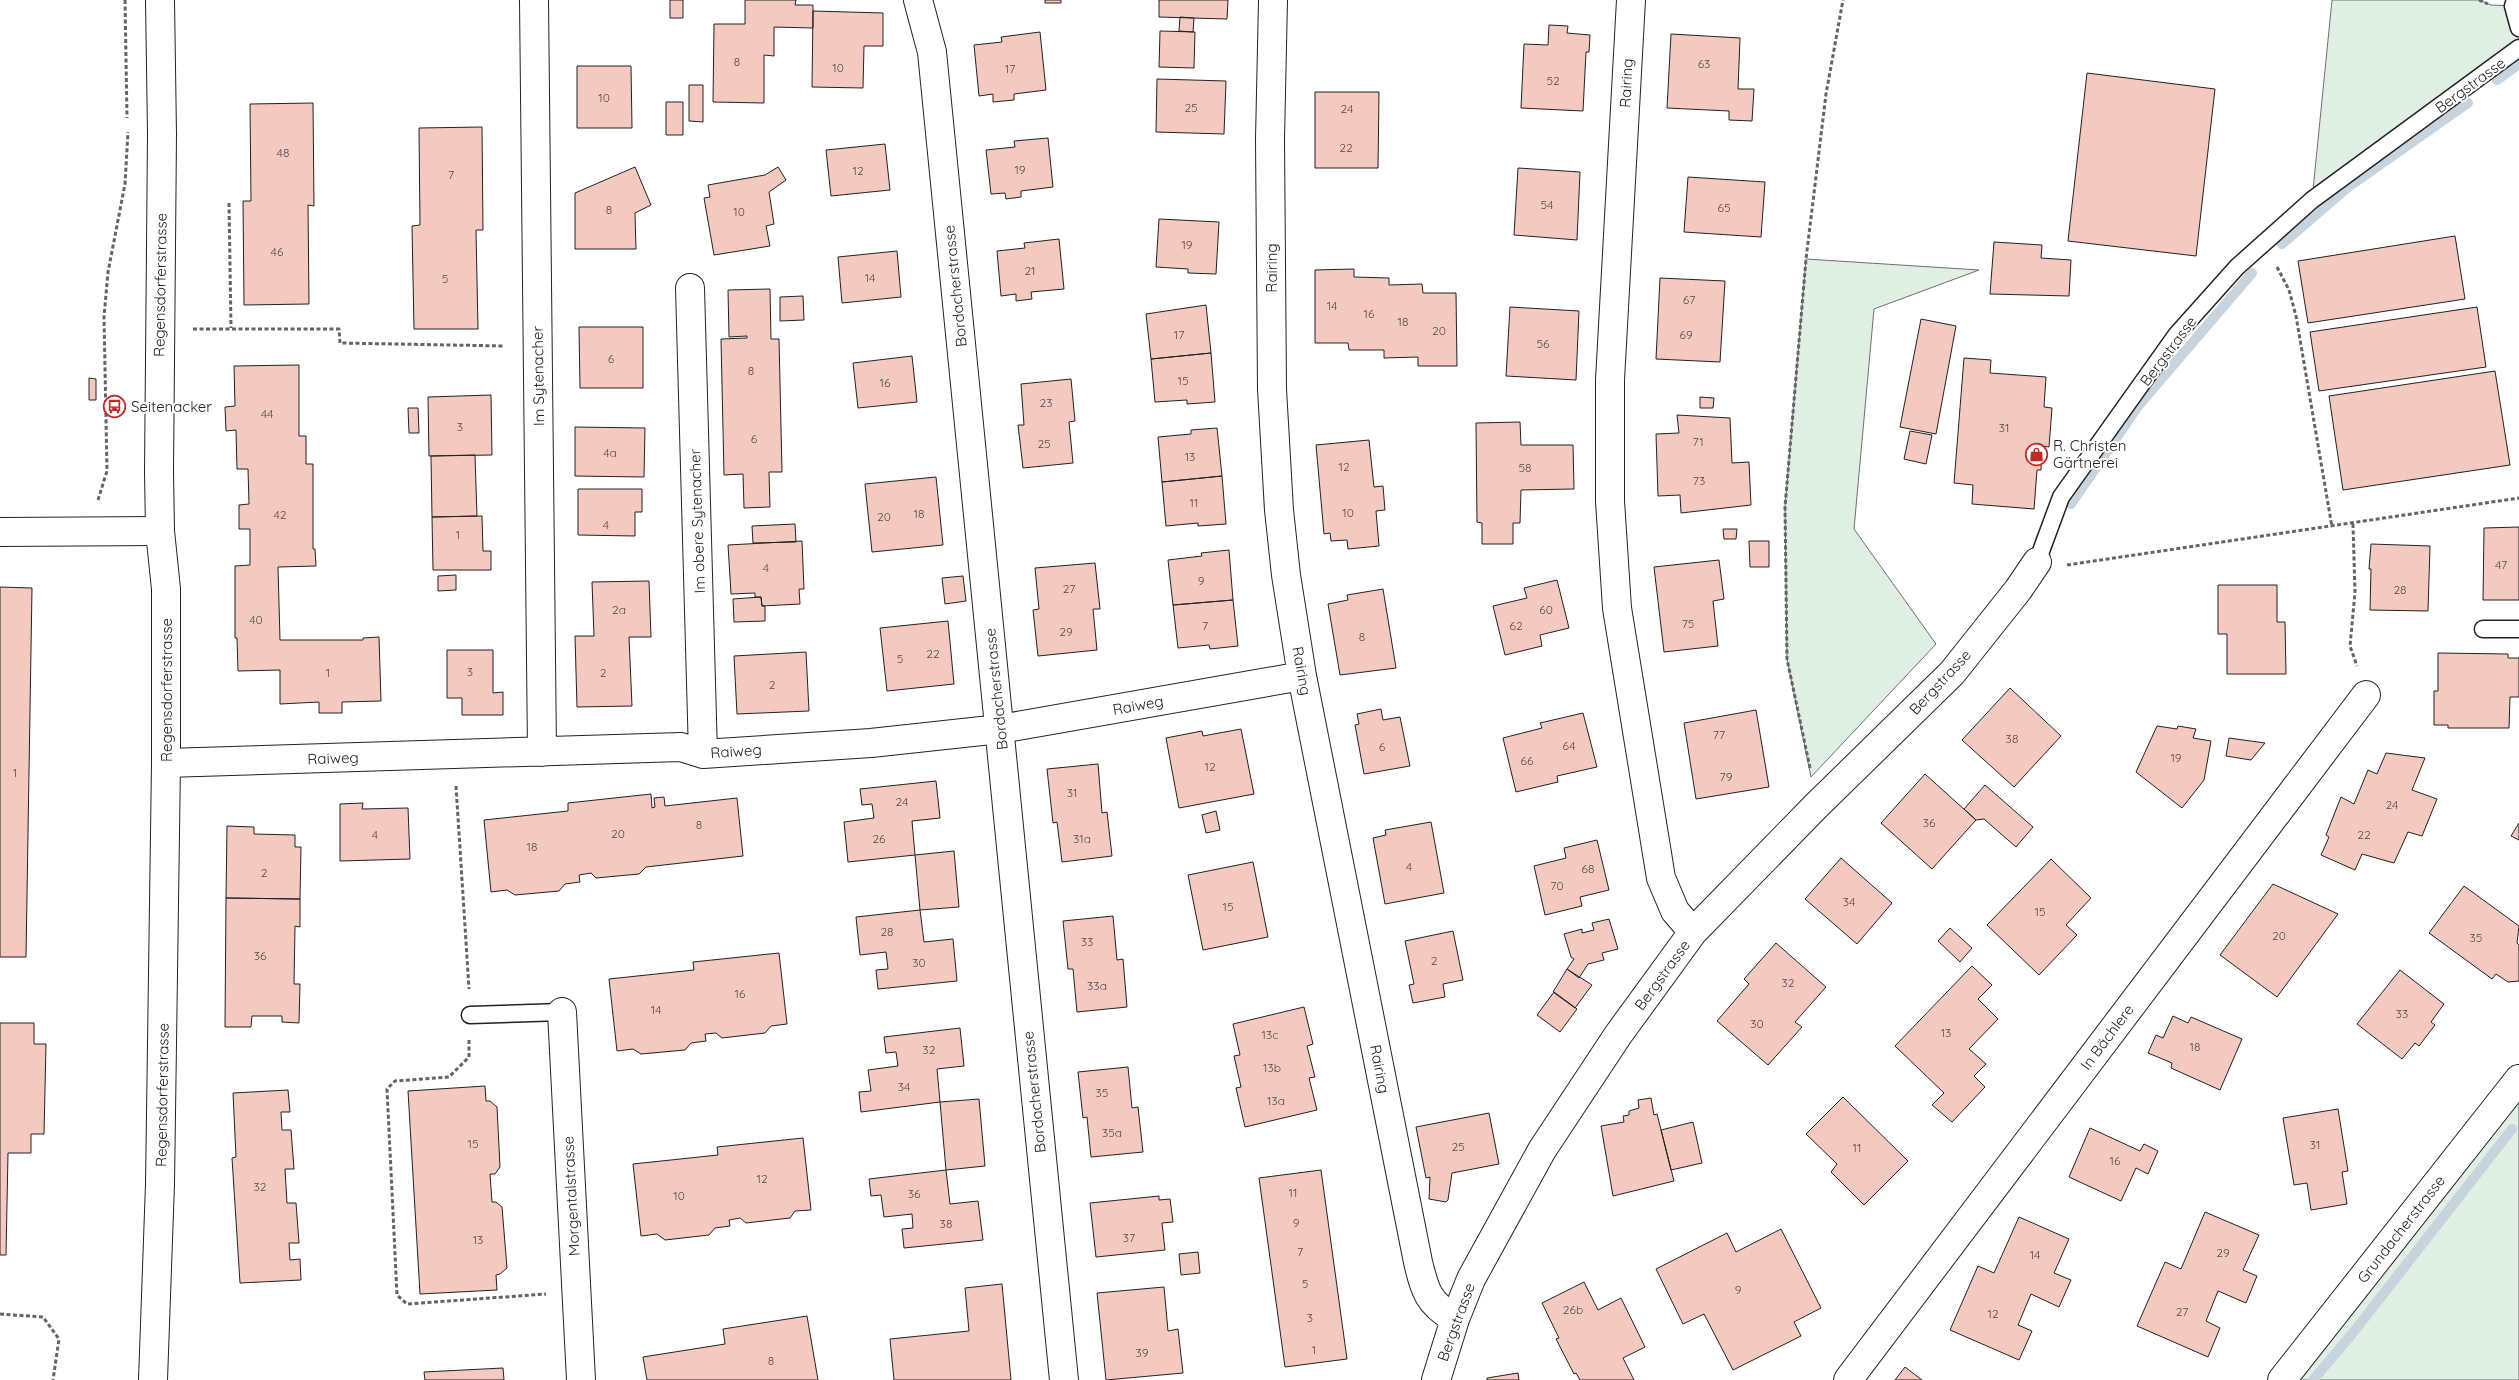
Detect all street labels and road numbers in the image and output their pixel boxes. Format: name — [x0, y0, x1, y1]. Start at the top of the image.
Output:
street label: Bergstrasse — [2431, 53, 2509, 117]
street label: Rairing — [1615, 58, 1637, 108]
street label: Regensdorferstrasse — [149, 213, 171, 357]
street label: Bordacherstrasse — [939, 224, 971, 348]
street label: Rairing — [1262, 243, 1281, 293]
street label: Bergstrasse — [2136, 312, 2200, 390]
street label: Im Sytenacher — [528, 325, 548, 426]
street label: Im obere Sytenacher — [685, 448, 709, 594]
street label: Regensdorferstrasse — [157, 618, 176, 762]
street label: Bordacherstrasse — [980, 627, 1012, 751]
street label: Rairing — [1288, 645, 1316, 697]
street label: Bergstrasse — [1905, 645, 1975, 719]
street label: Raiweg — [1111, 691, 1165, 719]
street label: Raiweg — [710, 740, 762, 762]
street label: Raiweg — [307, 748, 359, 768]
street label: Bergstrasse — [1630, 936, 1694, 1014]
street label: In Bächlere — [2076, 1000, 2138, 1074]
street label: Regensdorferstrasse — [151, 1023, 173, 1167]
street label: Bordacherstrasse — [1018, 1030, 1050, 1154]
street label: Rairing — [1366, 1043, 1394, 1095]
street label: Morgentalstrasse — [558, 1135, 584, 1257]
street label: Grundacherstrasse — [2353, 1171, 2449, 1287]
street label: Bergstrasse — [1433, 1280, 1479, 1364]

